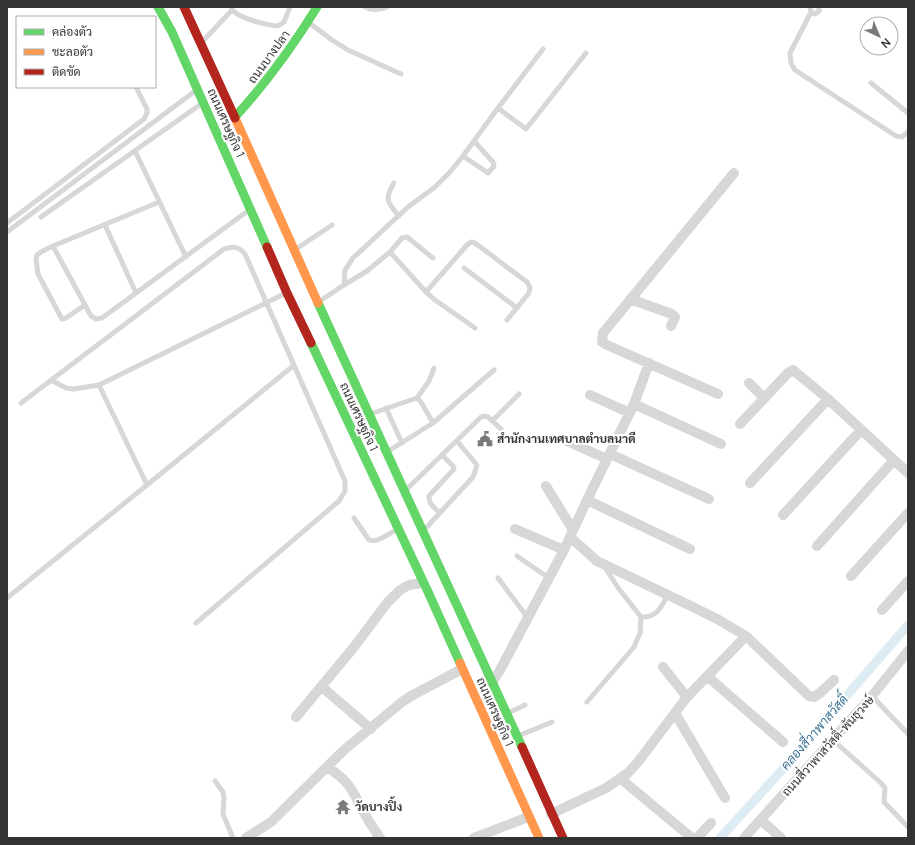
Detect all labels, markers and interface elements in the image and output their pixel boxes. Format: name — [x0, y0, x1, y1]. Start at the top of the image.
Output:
legend — [16, 16, 156, 88]
north arrow — [859, 16, 899, 56]
text: คล่องตัว — [52, 23, 92, 40]
street label: ถนนบางปลา — [244, 27, 294, 87]
text: N — [878, 35, 894, 52]
text: ชะลอตัว — [52, 43, 93, 60]
text: ติดขัด — [52, 63, 81, 80]
street label: ถนนเศรษฐกิจ 1 — [204, 85, 249, 160]
street label: ถนนเศรษฐกิจ 1 — [336, 380, 383, 454]
public building icon: สำนักงานเทศบาลตำบลนาดี — [476, 430, 494, 448]
place label: สำนักงานเทศบาลตำบลนาดี — [497, 430, 636, 447]
street label: ถนนเศรษฐกิจ 1 — [473, 674, 518, 749]
water label: คลองสี่วาพาสวัสดิ์ — [774, 686, 854, 774]
street label: ถนนสี่วาพาสวัสดิ์-พันธุวงษ์ — [776, 689, 879, 800]
place label: วัดบางปิ้ง — [355, 796, 403, 815]
temple icon: วัดบางปิ้ง — [334, 798, 352, 816]

